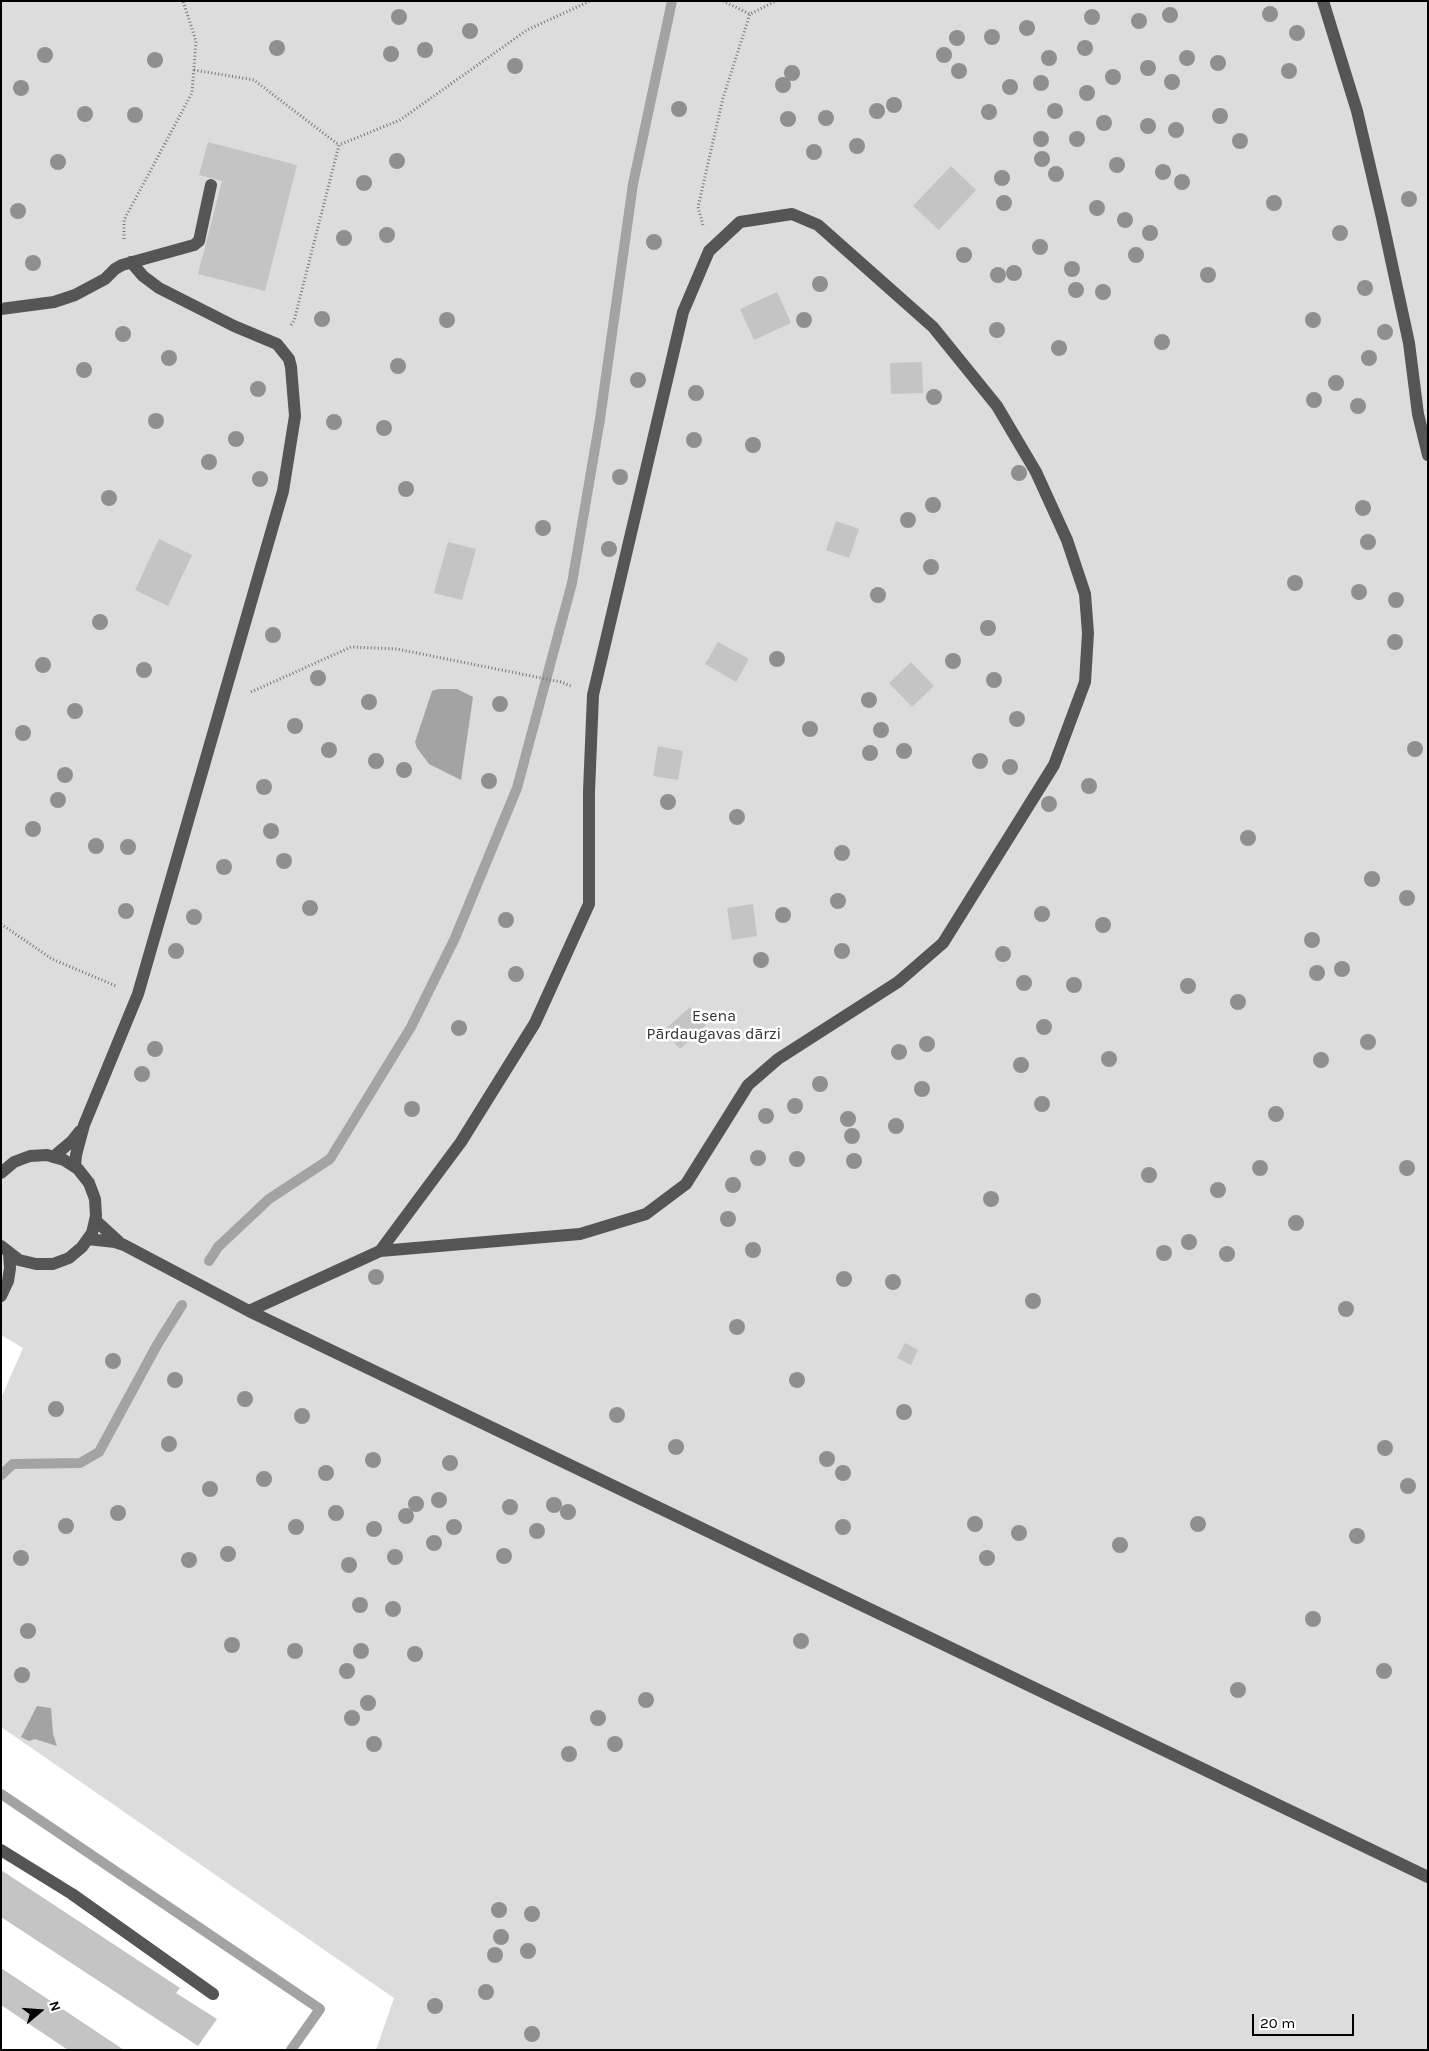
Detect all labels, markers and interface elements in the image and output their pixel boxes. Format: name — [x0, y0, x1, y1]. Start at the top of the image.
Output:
park label: Esena Pārdaugavas dārzi — [647, 1006, 781, 1044]
north arrow — [15, 1986, 65, 2036]
text: N — [45, 1999, 64, 2014]
scale bar — [1254, 2004, 1356, 2036]
text: 20 m — [1260, 2014, 1295, 2032]

